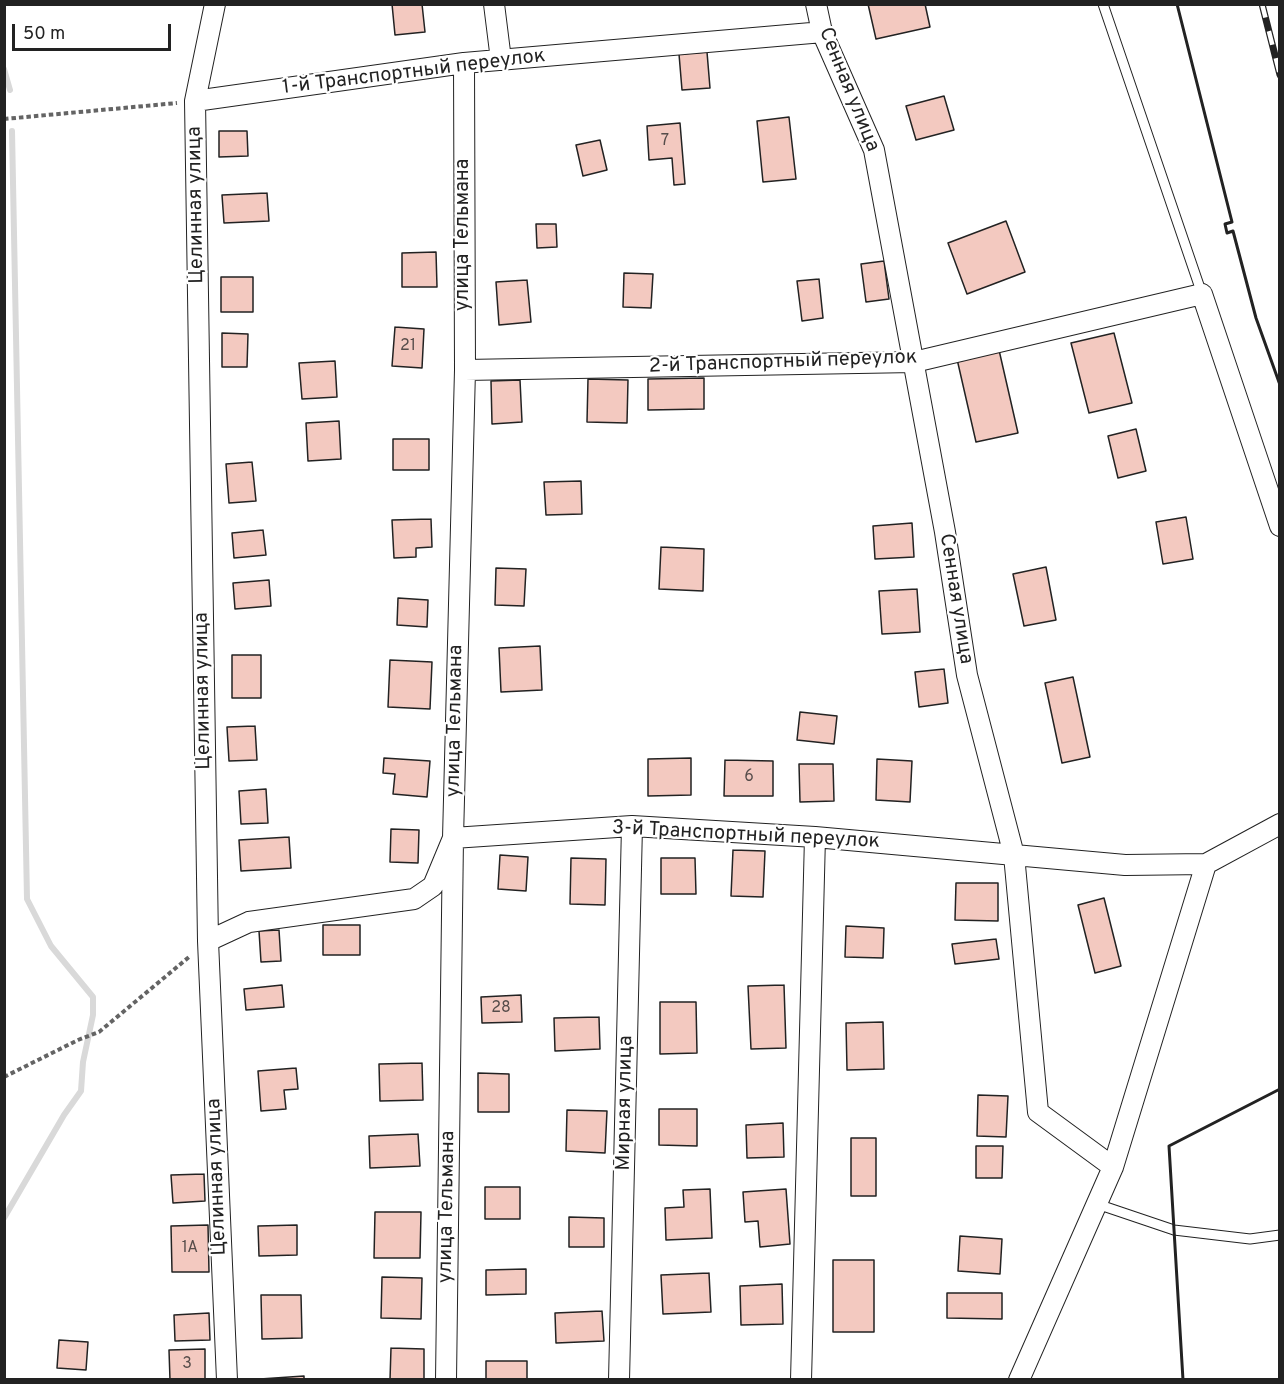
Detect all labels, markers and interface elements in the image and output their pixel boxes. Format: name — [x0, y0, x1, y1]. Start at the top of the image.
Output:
scale bar — [15, 12, 174, 50]
text: 50 m — [23, 23, 65, 46]
street label: Сенная улица — [812, 24, 884, 156]
street label: 1-й Транспортный переулок — [281, 45, 547, 101]
street label: Целинная улица — [184, 126, 210, 284]
house number: 7 — [661, 132, 669, 152]
street label: улица Тельмана — [452, 159, 476, 311]
house number: 21 — [400, 337, 416, 357]
street label: 2-й Транспортный переулок — [648, 346, 918, 380]
street label: Сенная улица — [933, 532, 977, 666]
street label: Целинная улица — [191, 612, 217, 770]
street label: улица Тельмана — [443, 645, 469, 797]
house number: 6 — [744, 768, 754, 788]
street label: 3-й Транспортный переулок — [611, 817, 881, 855]
house number: 28 — [491, 999, 511, 1019]
street label: Мирная улица — [613, 1035, 639, 1171]
street label: Целинная улица — [203, 1098, 233, 1256]
street label: улица Тельмана — [435, 1131, 461, 1283]
house number: 1А — [182, 1239, 198, 1259]
house number: 3 — [182, 1355, 192, 1375]

